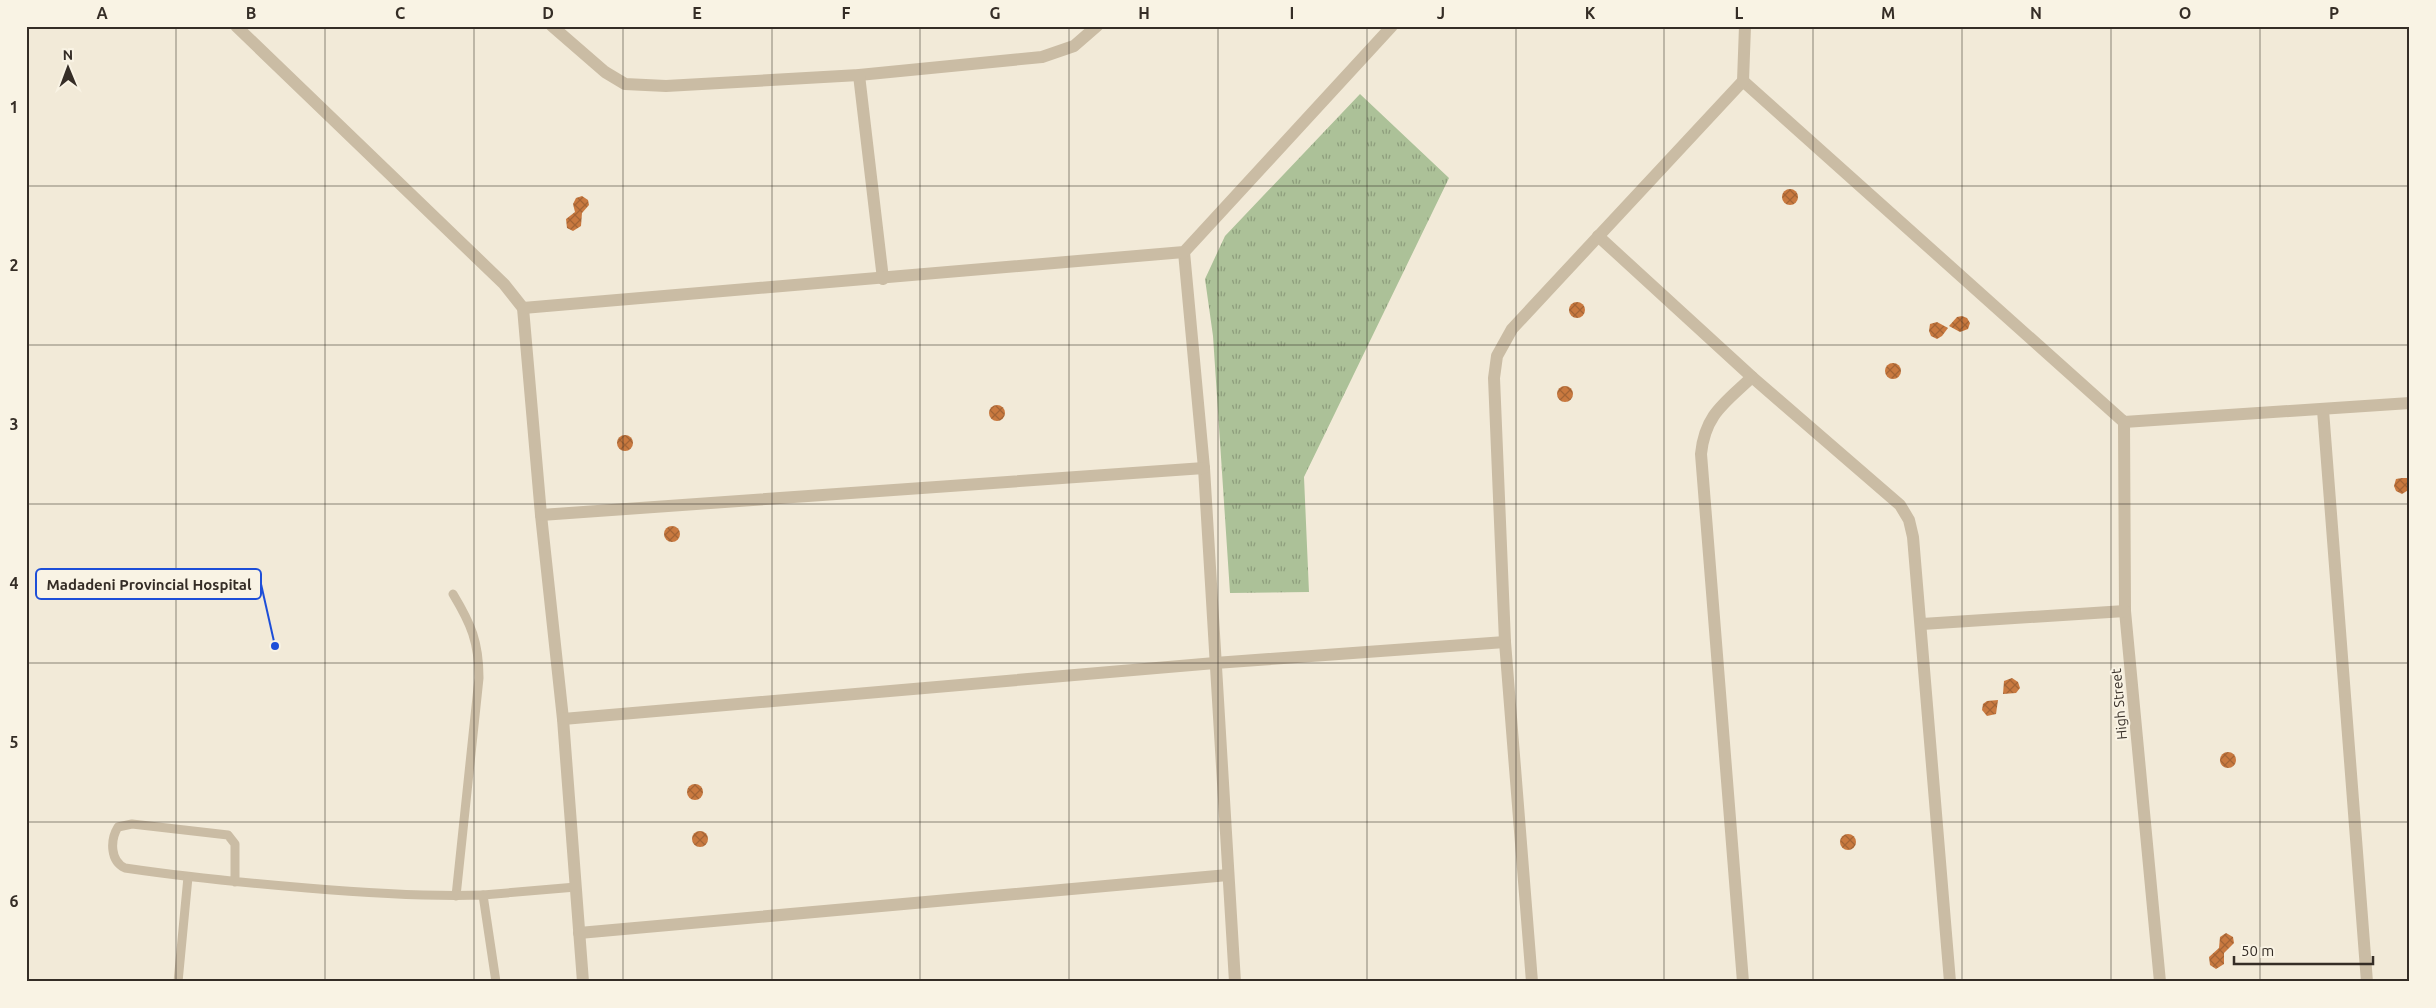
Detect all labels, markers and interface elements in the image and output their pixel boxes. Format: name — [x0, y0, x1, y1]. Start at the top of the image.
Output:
text: A — [96, 4, 108, 22]
text: B — [246, 4, 256, 22]
text: C — [395, 4, 405, 22]
text: D — [542, 4, 554, 22]
text: E — [692, 4, 702, 22]
text: F — [842, 4, 851, 22]
text: G — [989, 4, 1001, 22]
text: H — [1138, 4, 1150, 22]
text: I — [1290, 4, 1294, 22]
text: J — [1437, 4, 1445, 22]
text: K — [1585, 4, 1596, 22]
text: L — [1735, 4, 1744, 22]
text: M — [1881, 4, 1895, 22]
text: N — [2030, 4, 2042, 22]
text: O — [2179, 4, 2191, 22]
text: P — [2329, 4, 2339, 22]
north arrow — [42, 42, 92, 92]
text: N — [62, 47, 73, 63]
text: 1 — [9, 98, 19, 116]
text: 2 — [9, 256, 19, 274]
text: 3 — [9, 415, 19, 433]
callout: Madadeni Provincial Hospital — [36, 569, 261, 599]
text: 4 — [9, 574, 19, 592]
text: Madadeni Provincial Hospital — [47, 576, 252, 593]
street label: High Street — [2108, 667, 2130, 740]
text: 5 — [9, 733, 19, 751]
text: 6 — [9, 892, 19, 910]
scale bar — [2234, 933, 2372, 965]
text: 50 m — [2241, 942, 2274, 959]

